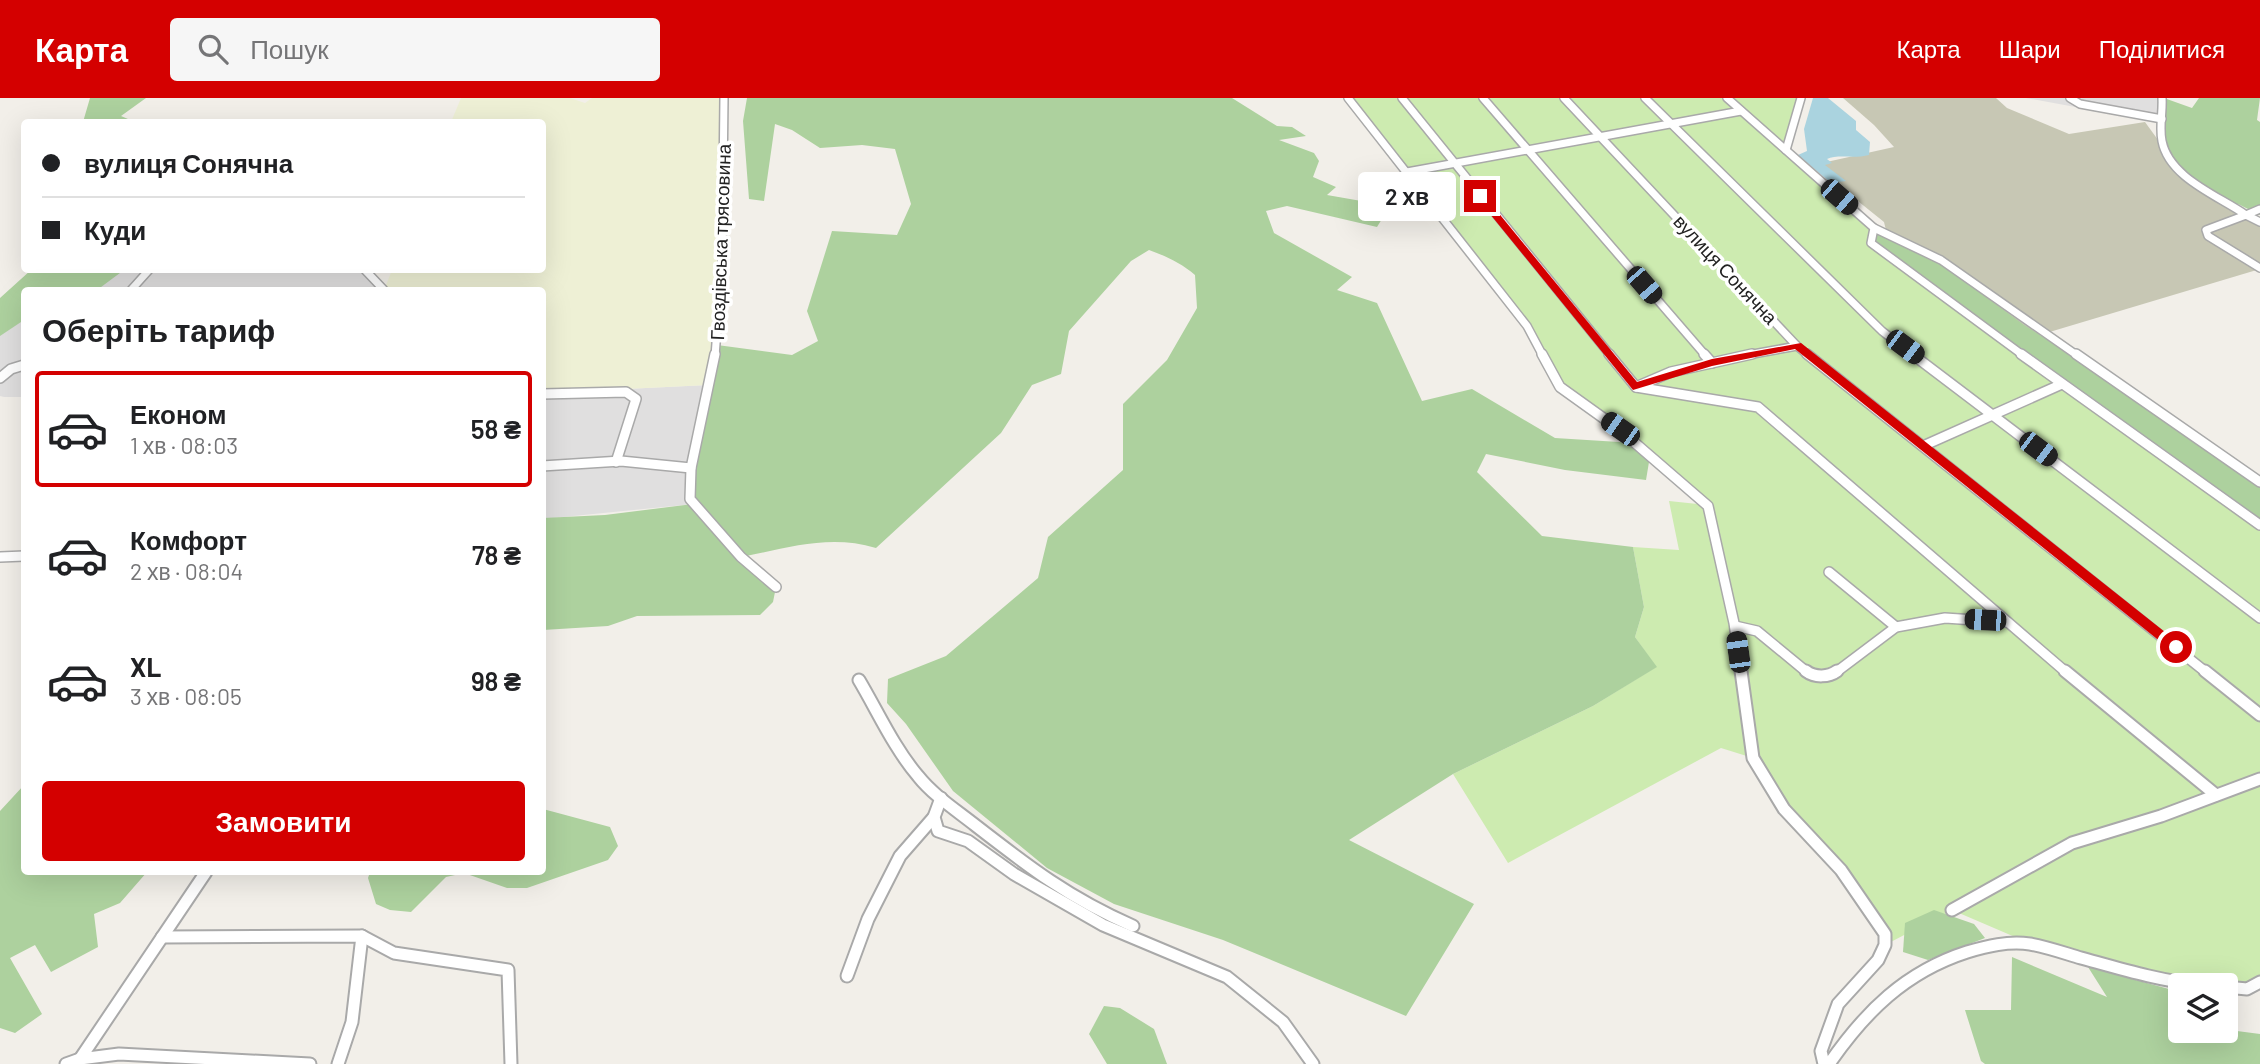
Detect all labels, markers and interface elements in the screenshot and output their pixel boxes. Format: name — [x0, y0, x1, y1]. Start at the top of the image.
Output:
search box — [170, 18, 660, 81]
text: Карта — [35, 29, 128, 69]
icon: search — [194, 30, 232, 68]
text: Пошук — [250, 33, 329, 64]
text: Карта — [1896, 34, 1961, 63]
text: Шари — [1999, 34, 2061, 63]
text: Поділитися — [2099, 34, 2225, 63]
street label: Гвоздівська трясовина — [705, 143, 735, 341]
text: вулиця Сонячна — [84, 147, 293, 178]
callout: 2 хв — [1358, 172, 1456, 220]
car — [1817, 175, 1862, 219]
route end — [1464, 180, 1496, 212]
text: 2 хв — [1385, 182, 1429, 210]
street label: вулиця Сонячна — [1669, 209, 1783, 329]
text: Куди — [84, 214, 146, 245]
car — [1623, 262, 1666, 308]
text: Оберіть тариф — [42, 310, 275, 348]
car — [1882, 326, 1929, 368]
icon: car — [46, 398, 109, 461]
text: Економ — [130, 398, 226, 429]
car — [1597, 408, 1644, 450]
text: 58 ₴ — [471, 413, 521, 444]
car — [2015, 428, 2062, 470]
text: 1 хв · 08:03 — [130, 431, 238, 459]
icon: car — [46, 524, 109, 587]
text: Комфорт — [130, 524, 247, 555]
text: 78 ₴ — [472, 539, 521, 570]
text: 2 хв · 08:04 — [130, 557, 243, 585]
car — [1964, 608, 2007, 632]
car — [1725, 630, 1752, 674]
route start — [2160, 631, 2192, 663]
icon: car — [46, 650, 109, 713]
text: XL — [130, 651, 161, 682]
text: 98 ₴ — [471, 665, 521, 696]
text: 3 хв · 08:05 — [130, 682, 242, 710]
button: Замовити — [42, 781, 525, 861]
map controls — [2168, 973, 2238, 1043]
button: layers — [2168, 973, 2238, 1043]

